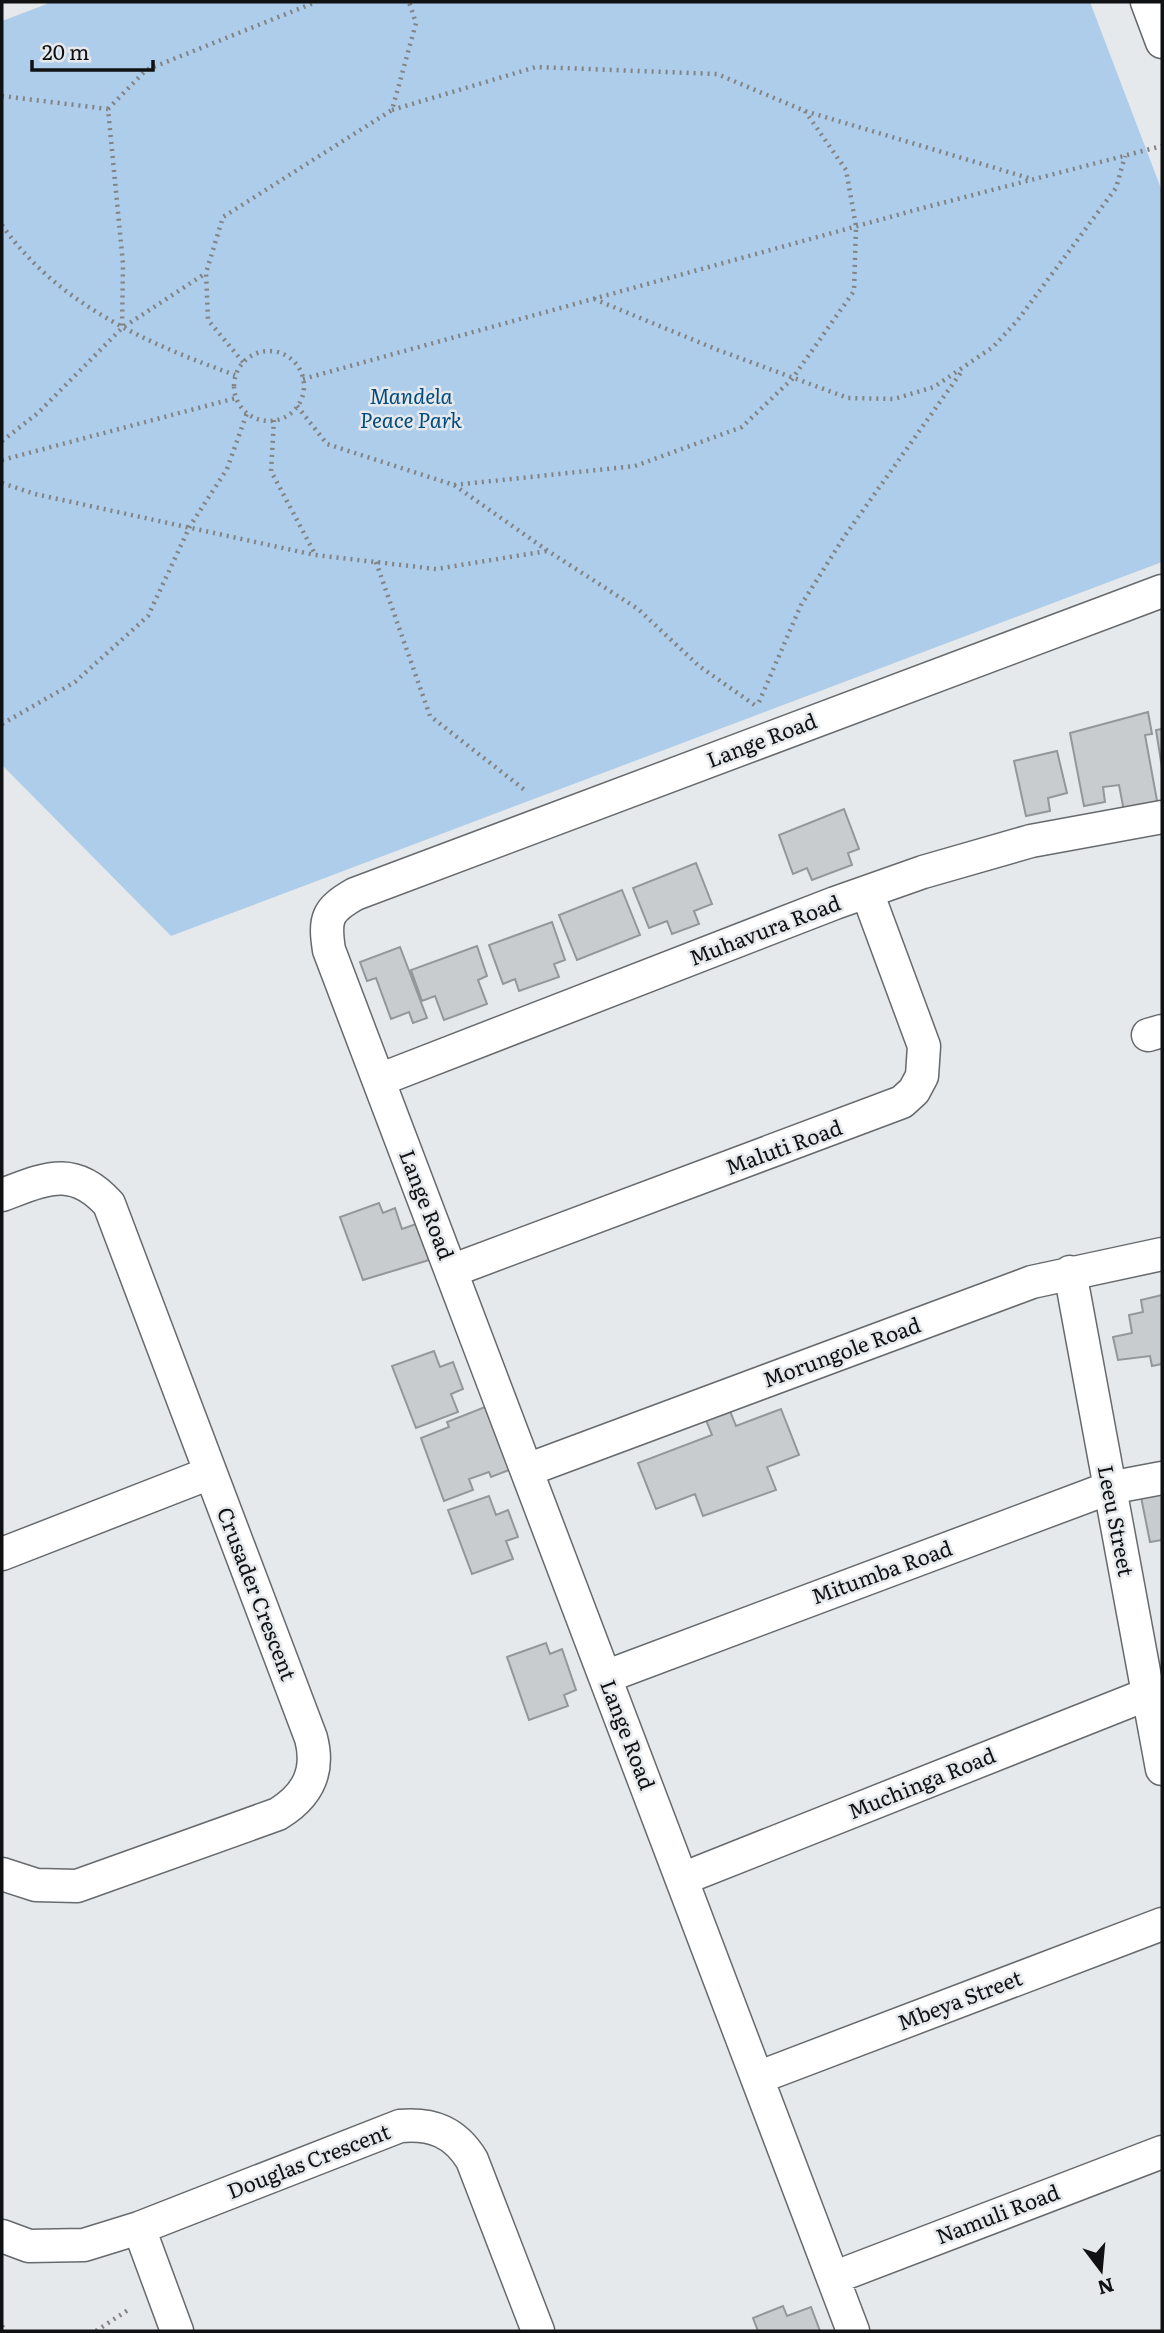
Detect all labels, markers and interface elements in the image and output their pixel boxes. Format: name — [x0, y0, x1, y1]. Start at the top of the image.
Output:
scale bar — [32, 28, 152, 72]
text: 20 m — [42, 35, 89, 66]
park label: Mandela Peace Park — [360, 379, 463, 434]
street label: Lange Road — [702, 703, 821, 774]
street label: Muhavura Road — [684, 886, 844, 972]
street label: Maluti Road — [721, 1110, 846, 1181]
street label: Lange Road — [393, 1145, 464, 1264]
street label: Morungole Road — [758, 1308, 925, 1394]
street label: Leeu Street — [1091, 1462, 1144, 1579]
street label: Crusader Crescent — [211, 1502, 306, 1685]
street label: Mitumba Road — [806, 1531, 956, 1610]
street label: Lange Road — [594, 1675, 665, 1794]
street label: Muchinga Road — [843, 1738, 1000, 1825]
street label: Mbeya Street — [892, 1960, 1026, 2037]
street label: Douglas Crescent — [222, 2114, 395, 2205]
street label: Namuli Road — [931, 2175, 1063, 2250]
north arrow — [1066, 2235, 1136, 2305]
text: N — [1094, 2272, 1117, 2303]

